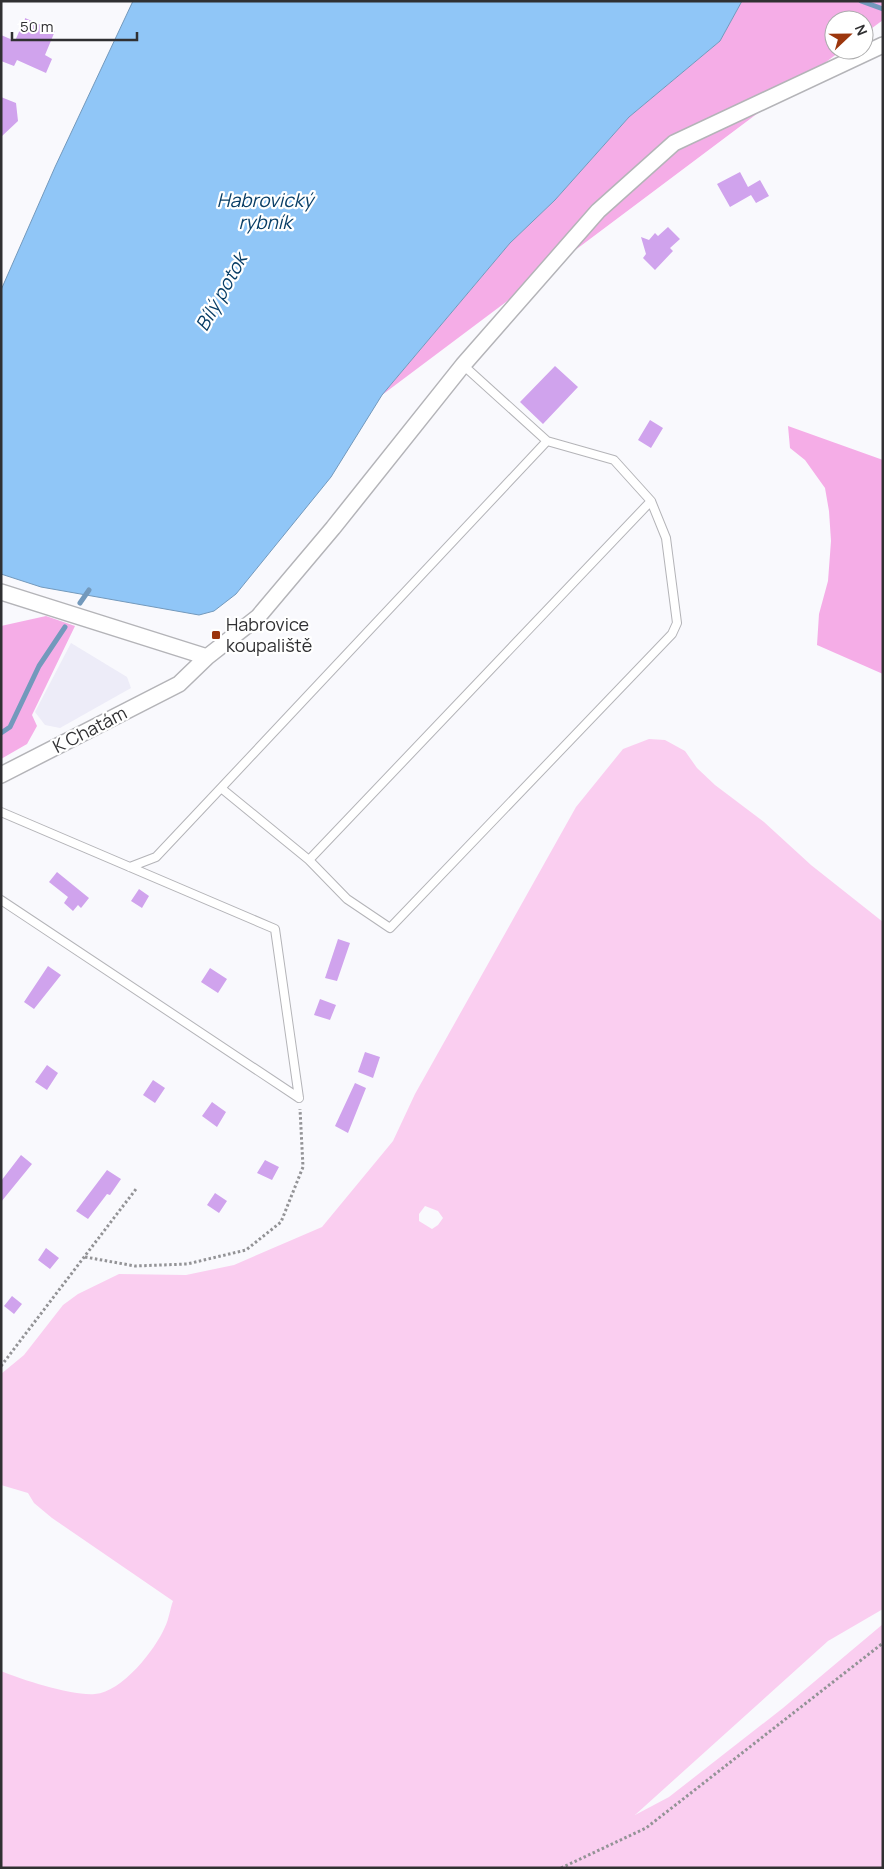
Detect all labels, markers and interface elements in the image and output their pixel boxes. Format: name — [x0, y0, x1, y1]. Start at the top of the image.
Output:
scale bar — [12, 10, 138, 42]
north arrow — [824, 10, 874, 60]
text: 50 m — [20, 16, 54, 37]
text: N — [851, 22, 872, 38]
water label: Habrovický rybník — [217, 187, 316, 235]
water label: Bílý potok — [189, 246, 254, 335]
place label: Habrovice koupaliště — [226, 612, 312, 657]
marker: Habrovice koupaliště — [210, 629, 222, 641]
street label: K Chatám — [48, 700, 131, 758]

